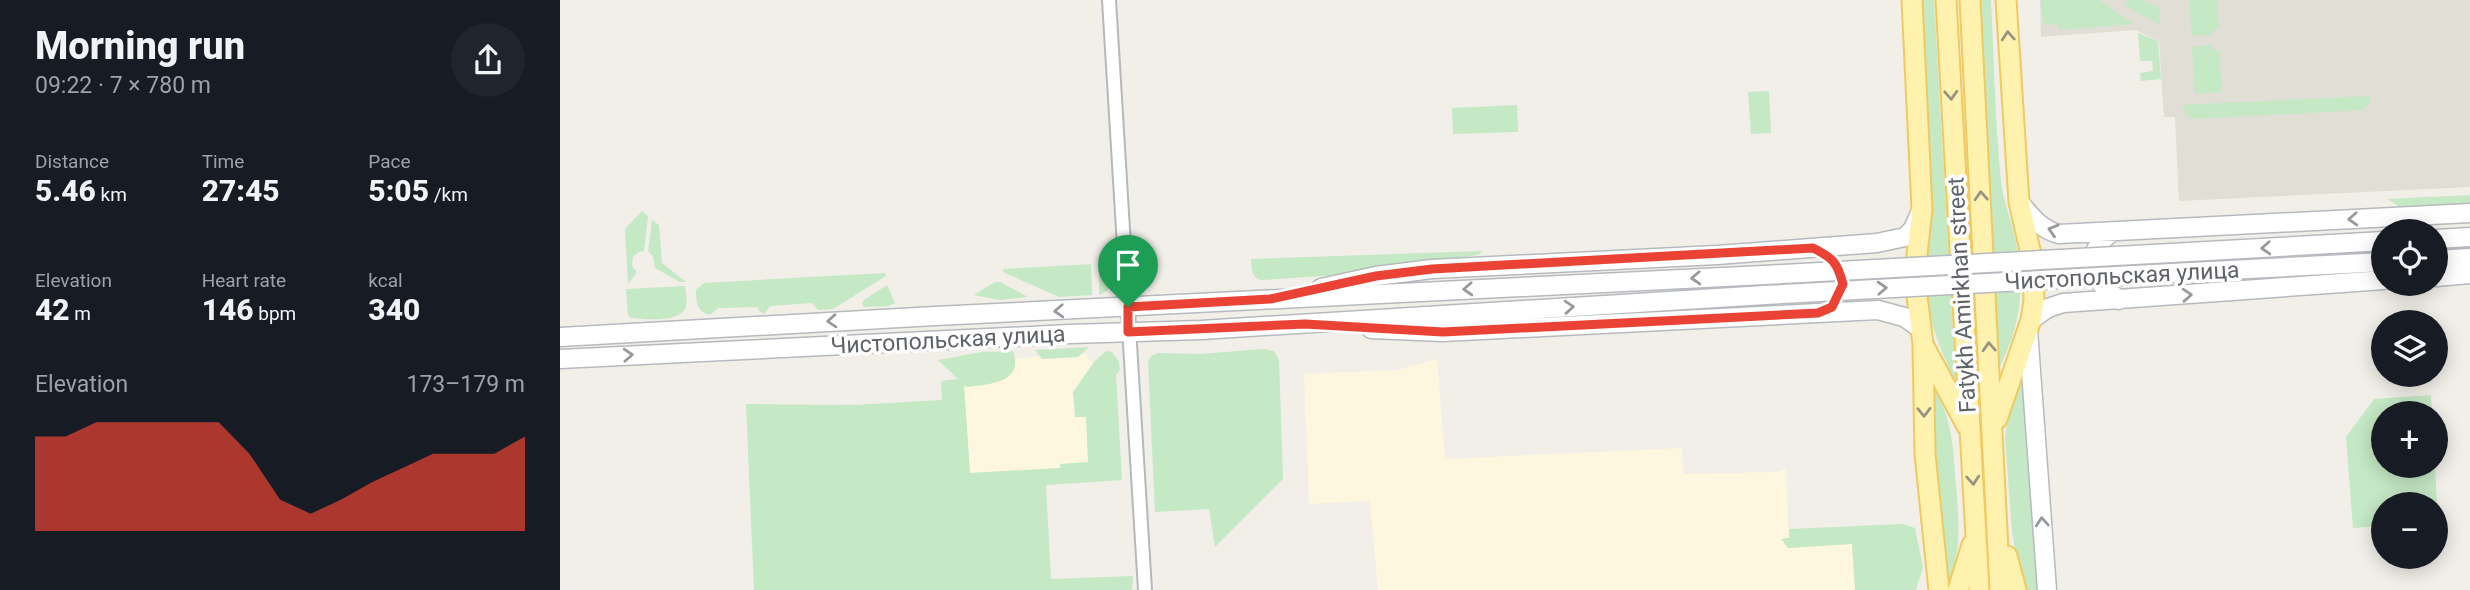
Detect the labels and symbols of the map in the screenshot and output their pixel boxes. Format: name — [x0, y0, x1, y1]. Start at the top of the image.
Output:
one-way arrow — [2001, 30, 2016, 41]
one-way arrow — [1943, 90, 1958, 101]
street label: Fatykh Amirkhan street — [1942, 176, 1982, 414]
one-way arrow — [1974, 191, 1989, 202]
one-way arrow — [2347, 212, 2358, 227]
one-way arrow — [2048, 223, 2060, 238]
pin — [1098, 235, 1158, 307]
one-way arrow — [2261, 240, 2272, 255]
street label: Чистопольская улица — [2004, 256, 2240, 296]
one-way arrow — [1690, 270, 1701, 285]
one-way arrow — [1463, 281, 1474, 296]
one-way arrow — [1876, 281, 1887, 296]
one-way arrow — [2181, 288, 2192, 303]
one-way arrow — [1563, 300, 1574, 315]
one-way arrow — [1054, 303, 1065, 318]
one-way arrow — [826, 313, 837, 328]
street label: Чистопольская улица — [830, 320, 1066, 360]
one-way arrow — [1982, 342, 1997, 353]
one-way arrow — [623, 348, 634, 363]
one-way arrow — [1916, 407, 1932, 418]
one-way arrow — [1965, 475, 1980, 486]
one-way arrow — [2035, 516, 2050, 527]

